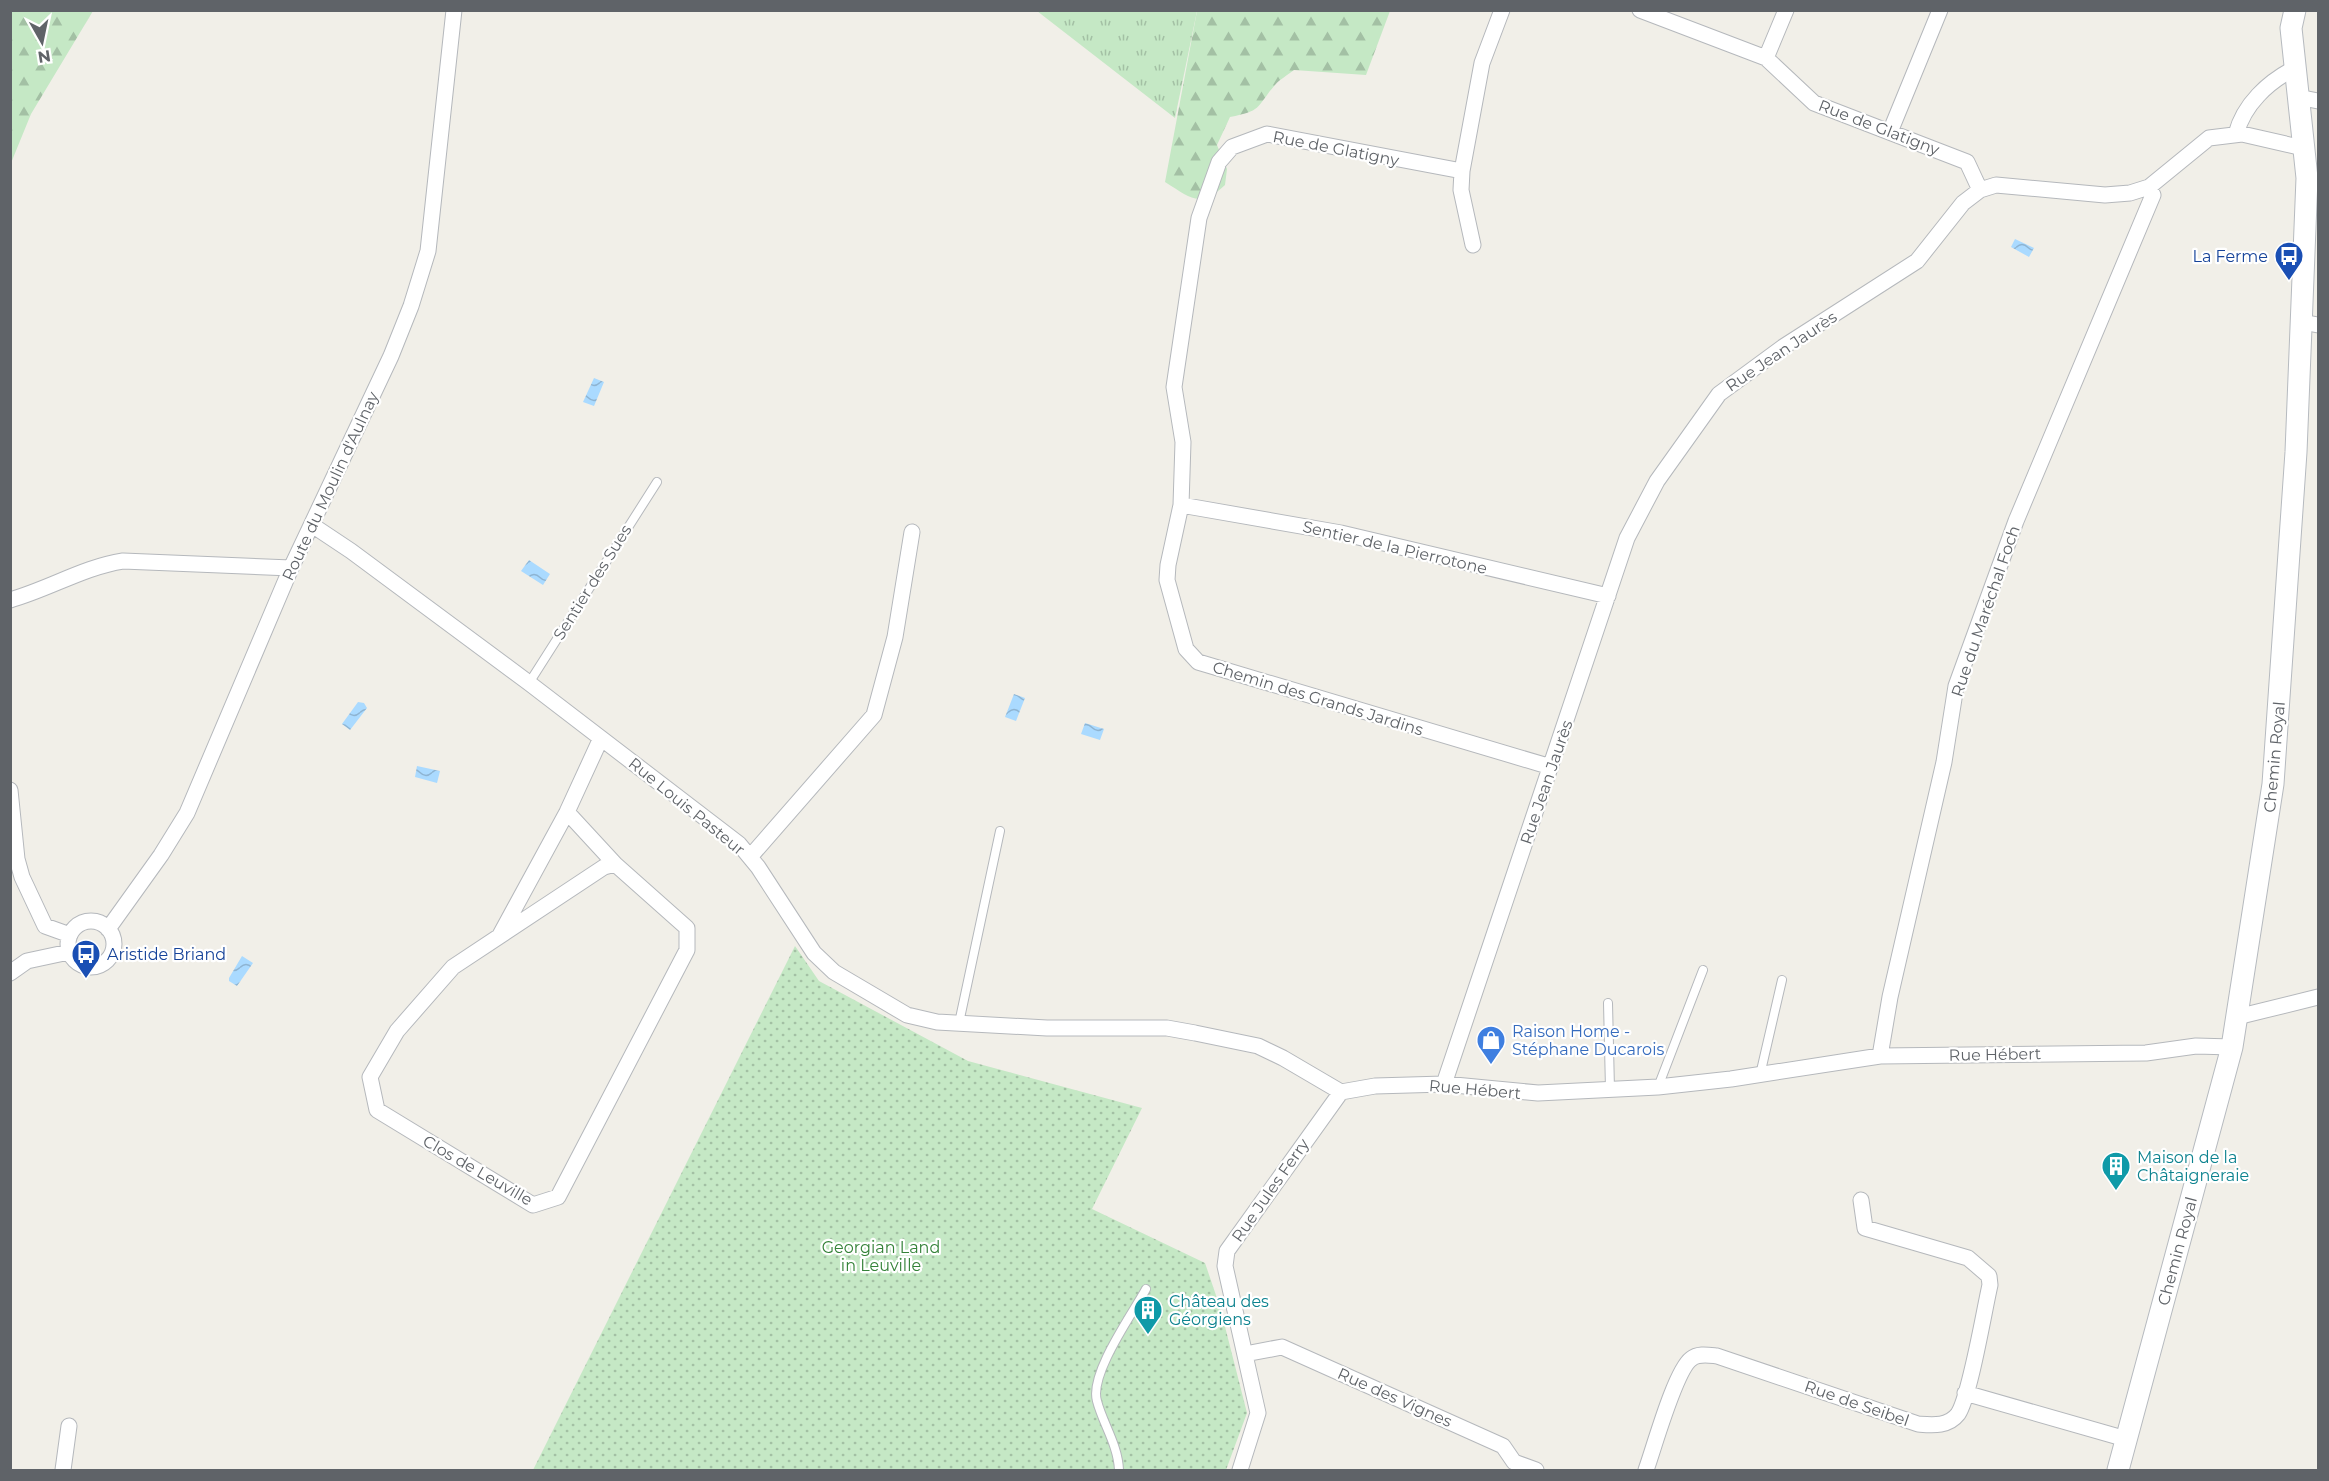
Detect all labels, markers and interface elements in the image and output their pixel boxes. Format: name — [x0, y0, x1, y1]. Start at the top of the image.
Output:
north arrow — [12, 12, 72, 72]
text: N — [36, 46, 52, 67]
street label: Rue de Glatigny — [1816, 96, 1942, 159]
street label: Rue de Glatigny — [1271, 127, 1401, 170]
bus stop icon: La Ferme — [2273, 240, 2305, 282]
place label: La Ferme — [2193, 247, 2268, 266]
street label: Rue Jean Jaurès — [1722, 307, 1841, 396]
street label: Route du Moulin d'Aulnay — [278, 388, 383, 584]
street label: Sentier de la Pierrotone — [1301, 517, 1489, 578]
street label: Sentier des Sues — [549, 521, 636, 643]
street label: Rue du Maréchal Foch — [1947, 523, 2024, 699]
street label: Chemin des Grands Jardins — [1210, 657, 1426, 740]
street label: Chemin Royal — [2260, 701, 2289, 813]
street label: Rue Jean Jaurès — [1516, 717, 1577, 847]
street label: Rue Louis Pasteur — [625, 754, 749, 859]
bus stop icon: Aristide Briand — [70, 938, 102, 980]
place label: Aristide Briand — [107, 945, 226, 964]
place label: Raison Home - Stéphane Ducarois — [1512, 1022, 1664, 1059]
shop icon: Raison Home - Stéphane Ducarois — [1475, 1024, 1507, 1066]
street label: Rue Hébert — [1949, 1044, 2042, 1065]
street label: Rue Hébert — [1428, 1076, 1522, 1103]
street label: Clos de Leuville — [420, 1131, 536, 1210]
street label: Rue Jules Ferry — [1228, 1135, 1313, 1246]
place label: Maison de la Châtaigneraie — [2137, 1148, 2249, 1185]
building icon: Maison de la Châtaigneraie — [2100, 1150, 2132, 1192]
street label: Chemin Royal — [2154, 1195, 2201, 1307]
park label: Georgian Land in Leuville — [822, 1238, 940, 1275]
place label: Château des Géorgiens — [1169, 1292, 1269, 1329]
building icon: Château des Géorgiens — [1132, 1294, 1164, 1336]
street label: Rue des Vignes — [1335, 1364, 1455, 1431]
street label: Rue de Seibel — [1802, 1377, 1912, 1430]

